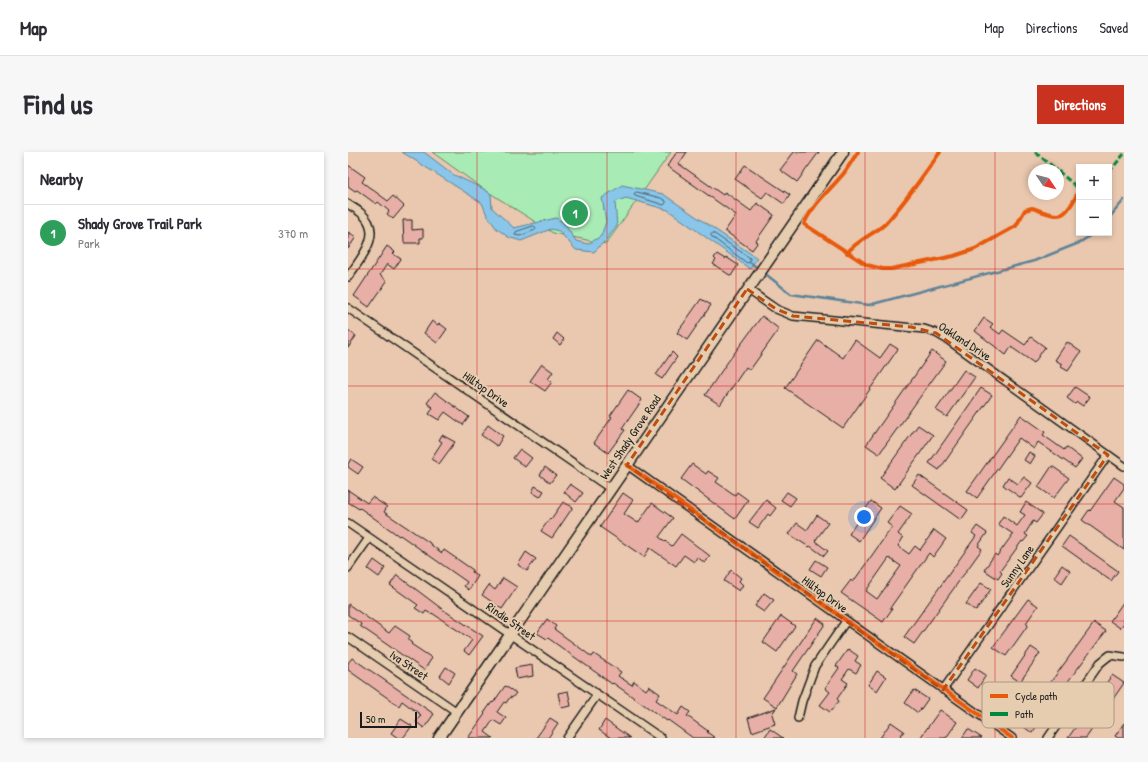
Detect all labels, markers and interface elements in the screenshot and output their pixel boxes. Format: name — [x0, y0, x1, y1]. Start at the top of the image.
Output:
text: Map — [20, 15, 47, 41]
text: Map — [984, 18, 1004, 37]
text: Directions — [1026, 18, 1077, 37]
text: Saved — [1099, 18, 1128, 37]
text: Find us — [24, 85, 93, 123]
button: Directions — [1037, 85, 1124, 124]
north arrow — [1028, 164, 1064, 200]
map controls — [1076, 164, 1112, 236]
button: + — [1076, 164, 1112, 200]
text: Nearby — [40, 167, 83, 190]
pin: 1 — [562, 198, 588, 228]
button: − — [1076, 200, 1112, 236]
text: Shady Grove Trail Park — [78, 213, 202, 234]
text: 1 — [51, 224, 55, 242]
text: 370 m — [278, 224, 308, 242]
text: Park — [78, 234, 100, 252]
street label: Oakland Drive — [935, 318, 995, 365]
street label: Hilltop Drive — [459, 367, 513, 411]
street label: West Shady Grove Road — [595, 391, 665, 483]
your location — [854, 507, 874, 527]
street label: Sunny Lane — [996, 541, 1038, 591]
street label: Hilltop Drive — [799, 572, 852, 617]
street label: Rindie Street — [483, 598, 540, 645]
street label: Iva Street — [386, 646, 432, 685]
legend — [982, 682, 1114, 728]
text: Cycle path — [1015, 689, 1058, 703]
text: Path — [1015, 707, 1033, 721]
scale bar — [360, 710, 417, 729]
text: 50 m — [366, 712, 386, 726]

